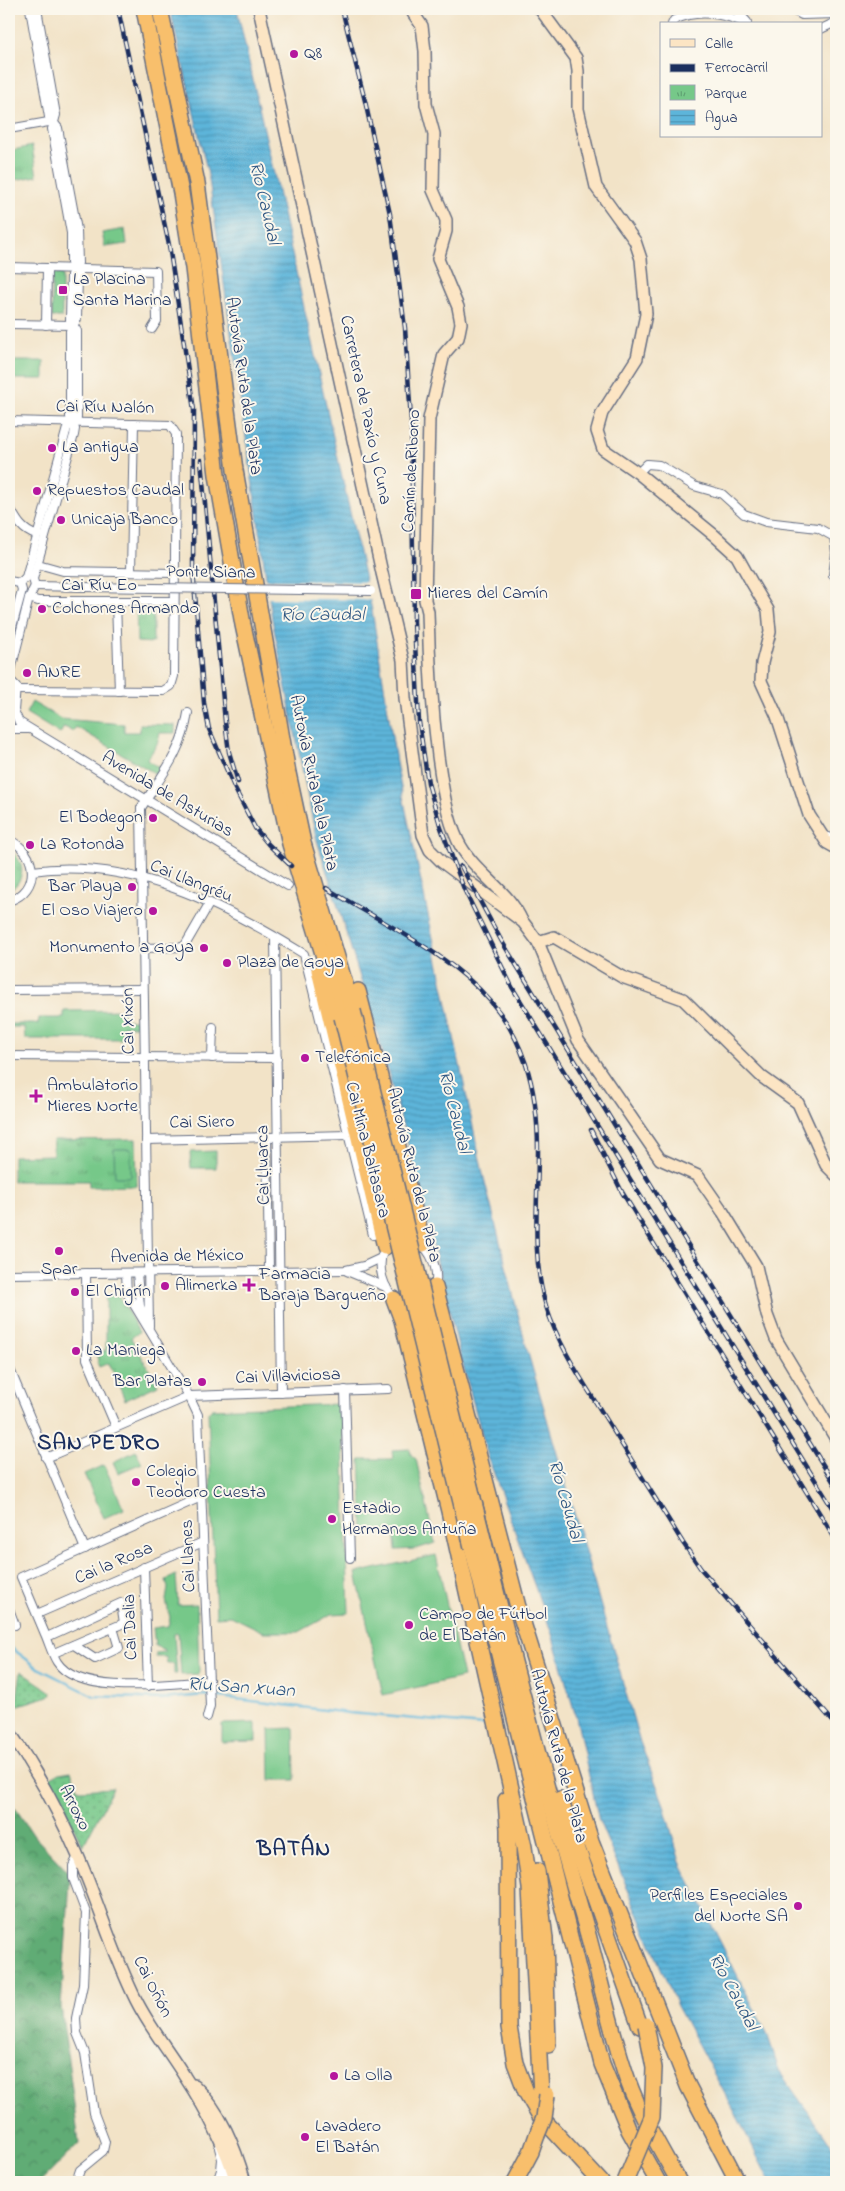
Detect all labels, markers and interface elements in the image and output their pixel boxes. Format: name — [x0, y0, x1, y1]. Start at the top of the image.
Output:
legend — [660, 22, 822, 138]
text: Calle — [705, 33, 733, 55]
place label: Q8 — [304, 41, 323, 67]
marker: Q8 — [288, 48, 300, 60]
text: Ferrocarril — [704, 57, 768, 79]
text: Parque — [705, 83, 747, 105]
text: Agua — [705, 107, 738, 130]
water label: Río Caudal — [241, 159, 287, 250]
place label: La Placina Santa Marina — [73, 267, 171, 314]
marker: La Placina Santa Marina — [57, 284, 69, 296]
street label: Autovía Ruta de la Plata — [218, 295, 268, 477]
street label: Carretera de Paxío y Cuna — [332, 313, 398, 507]
street label: Cai Ríu Nalón — [56, 394, 155, 422]
street label: Camín de Ribono — [396, 409, 428, 533]
place label: La antigua — [62, 435, 139, 462]
marker: La antigua — [46, 442, 58, 454]
place label: Repuestos Caudal — [47, 478, 184, 504]
marker: Repuestos Caudal — [31, 485, 43, 497]
place label: Unicaja Banco — [71, 507, 178, 533]
marker: Unicaja Banco — [55, 514, 67, 526]
street label: Ponte Siana — [166, 559, 256, 587]
street label: Cai Ríu Eo — [61, 573, 137, 599]
place label: Mieres del Camín — [427, 581, 548, 607]
marker: Mieres del Camín — [409, 587, 423, 601]
place label: Colchones Armando — [52, 596, 199, 622]
water label: Río Caudal — [280, 602, 367, 629]
marker: Colchones Armando — [36, 603, 48, 615]
place label: ANRE — [37, 660, 81, 686]
marker: ANRE — [21, 667, 33, 679]
street label: Autovía Ruta de la Plata — [282, 693, 344, 873]
street label: Avenida de Asturias — [96, 745, 238, 845]
place label: El Bodegon — [59, 805, 143, 832]
marker: El Bodegon — [147, 812, 159, 824]
place label: La Rotonda — [40, 832, 124, 858]
marker: La Rotonda — [24, 839, 36, 851]
street label: Cai Llangréu — [145, 854, 236, 911]
place label: Bar Playa — [47, 874, 122, 900]
marker: Bar Playa — [126, 881, 138, 893]
place label: El Oso Viajero — [41, 898, 143, 924]
marker: El Oso Viajero — [147, 905, 159, 917]
place label: Monumento a Goya — [49, 935, 194, 961]
marker: Monumento a Goya — [198, 942, 210, 954]
place label: Plaza de Goya — [237, 950, 344, 976]
marker: Plaza de Goya — [221, 957, 233, 969]
street label: Cai Xixón — [115, 987, 143, 1055]
place label: Telefónica — [315, 1045, 391, 1071]
marker: Telefónica — [299, 1052, 311, 1064]
water label: Río Caudal — [431, 1068, 478, 1159]
place label: Ambulatorio Mieres Norte — [47, 1073, 139, 1120]
street label: Cai Mina Baltasara — [338, 1079, 396, 1221]
street label: Autovía Ruta de la Plata — [379, 1085, 447, 1265]
marker: Ambulatorio Mieres Norte — [29, 1089, 43, 1103]
street label: Cai Siero — [169, 1109, 235, 1137]
street label: Cai Ḷḷuarca — [250, 1125, 278, 1205]
street label: Avenida de México — [110, 1243, 244, 1271]
marker: Spar — [53, 1245, 65, 1257]
place label: Spar — [41, 1257, 78, 1283]
place label: Farmacia Baraja Bargueño — [258, 1262, 386, 1310]
place label: Alimerka — [175, 1273, 238, 1299]
place label: El Chigrín — [85, 1279, 151, 1306]
marker: Farmacia Baraja Bargueño — [243, 1279, 255, 1291]
marker: Alimerka — [159, 1280, 171, 1292]
marker: El Chigrín — [69, 1286, 81, 1298]
place label: La Maniega — [86, 1338, 166, 1365]
marker: La Maniega — [70, 1345, 82, 1357]
street label: Cai Villaviciosa — [235, 1362, 341, 1392]
place label: Bar Platas — [112, 1369, 192, 1395]
marker: Bar Platas — [196, 1376, 208, 1388]
district label: SAN PEDRO — [37, 1428, 161, 1460]
water label: Río Caudal — [540, 1457, 590, 1548]
place label: Colegio Teodoro Cuesta — [146, 1459, 266, 1506]
marker: Colegio Teodoro Cuesta — [130, 1476, 142, 1488]
place label: Estadio Hermanos Antuña — [342, 1496, 477, 1543]
marker: Estadio Hermanos Antuña — [326, 1513, 338, 1525]
street label: Cai Llanes — [175, 1519, 203, 1593]
street label: Cai la Rosa — [71, 1536, 157, 1592]
street label: Cai Dalia — [117, 1593, 145, 1661]
place label: Campo de Fútbol de El Batán — [419, 1602, 547, 1649]
marker: Campo de Fútbol de El Batán — [403, 1619, 415, 1631]
street label: Autovía Ruta de la Plata — [522, 1666, 594, 1846]
water label: Ríu San Xuan — [186, 1671, 296, 1705]
street label: Arroxo — [51, 1780, 97, 1836]
district label: BATÁN — [256, 1834, 331, 1866]
place label: Perfiles Especiales del Norte SA — [650, 1883, 788, 1930]
marker: Perfiles Especiales del Norte SA — [792, 1900, 804, 1912]
water label: Río Caudal — [701, 1948, 766, 2038]
street label: Cai Oñón — [125, 1952, 179, 2023]
place label: La Olla — [344, 2063, 392, 2089]
marker: La Olla — [328, 2070, 340, 2082]
place label: Lavadero El Batán — [315, 2114, 381, 2161]
marker: Lavadero El Batán — [299, 2131, 311, 2143]

